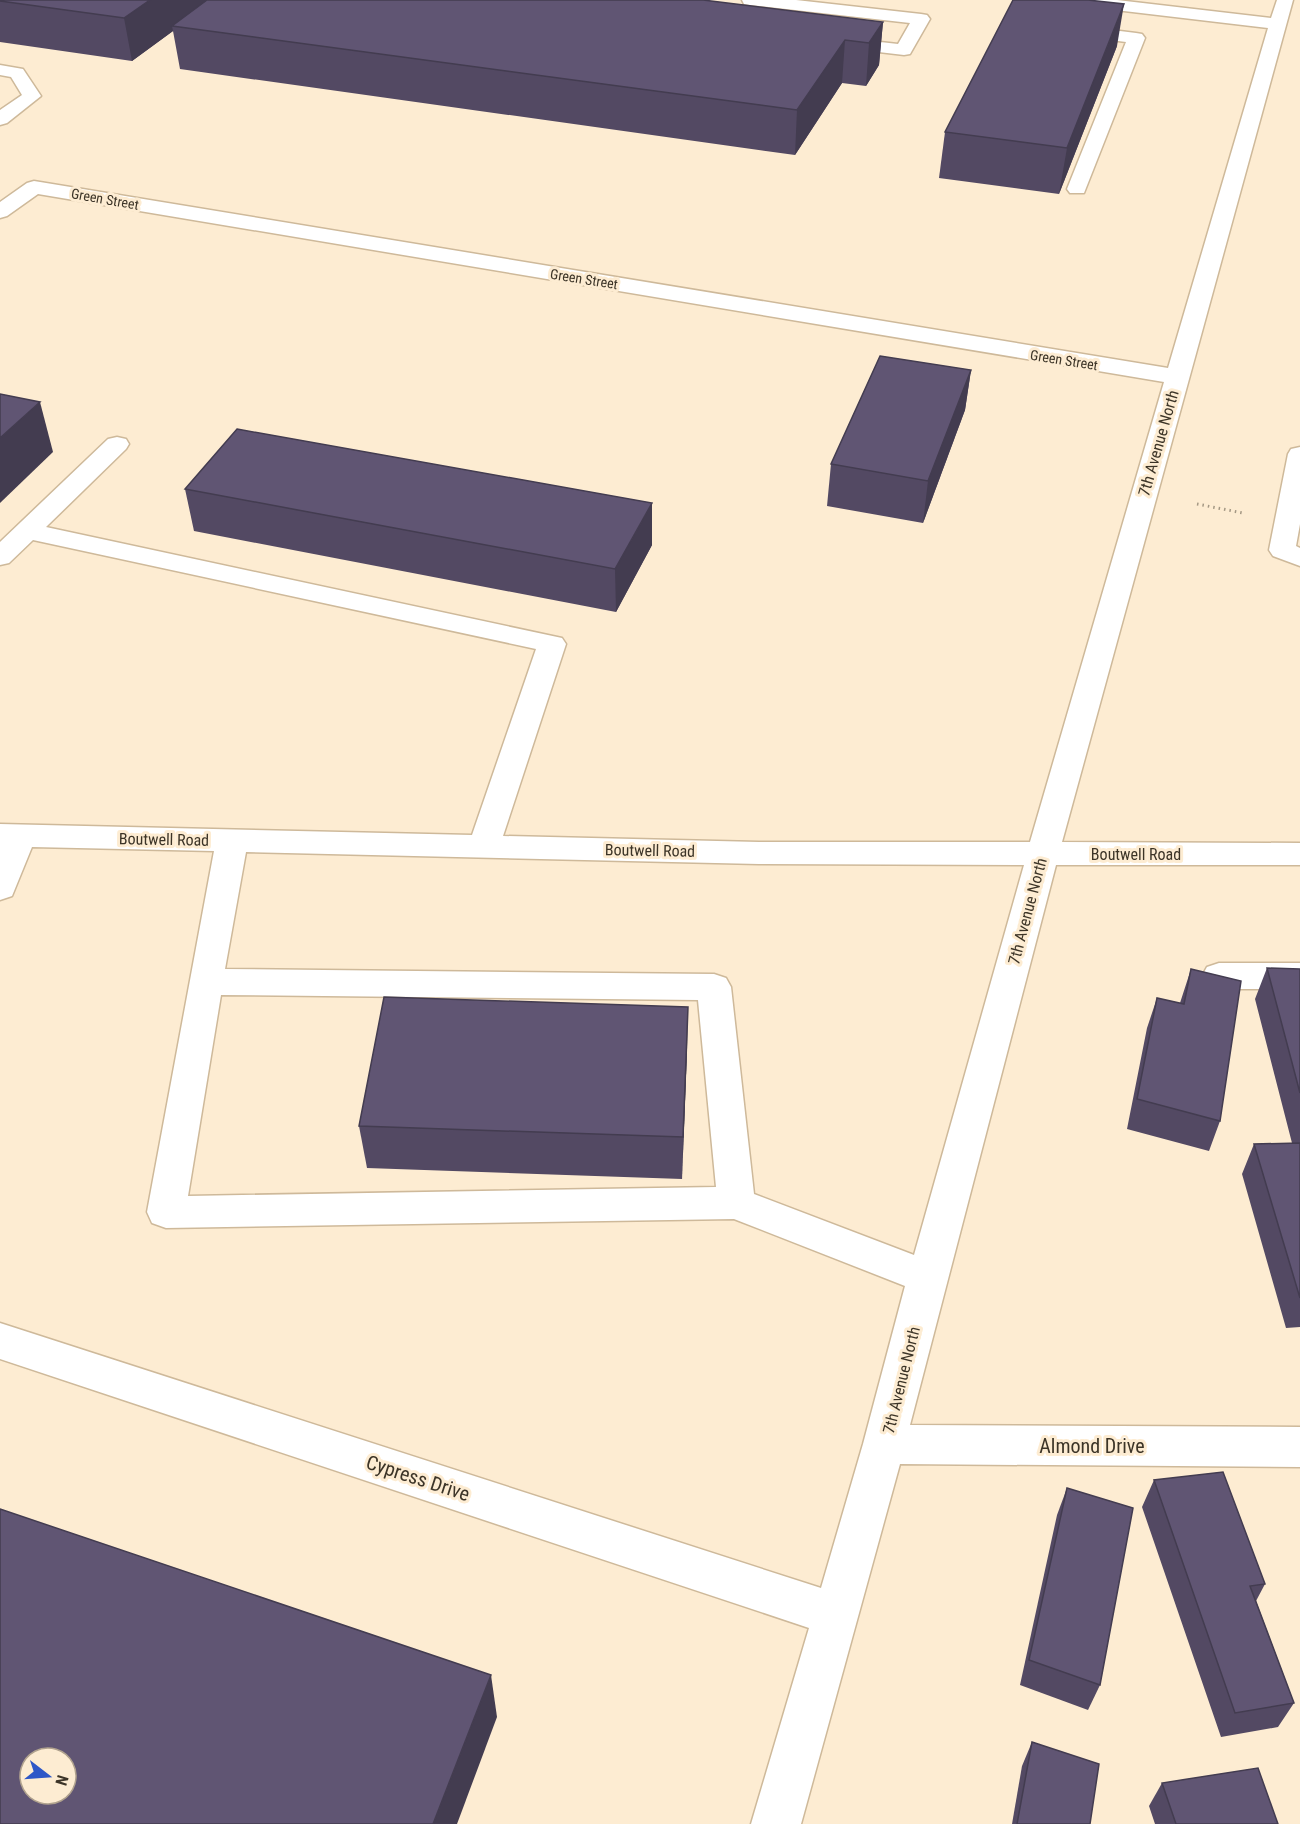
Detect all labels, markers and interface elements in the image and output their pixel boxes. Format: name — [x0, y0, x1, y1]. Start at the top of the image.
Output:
street label: Green Street — [70, 185, 140, 213]
street label: Green Street — [549, 266, 619, 292]
street label: Green Street — [1029, 347, 1099, 373]
street label: 7th Avenue North — [1134, 388, 1183, 498]
street label: Boutwell Road — [119, 829, 209, 850]
street label: Boutwell Road — [605, 840, 695, 861]
street label: Boutwell Road — [1091, 845, 1181, 864]
street label: 7th Avenue North — [1004, 856, 1051, 966]
street label: 7th Avenue North — [879, 1325, 924, 1436]
street label: Almond Drive — [1039, 1434, 1145, 1458]
street label: Cypress Drive — [363, 1450, 473, 1506]
north arrow — [18, 1746, 78, 1806]
text: N — [51, 1773, 72, 1788]

